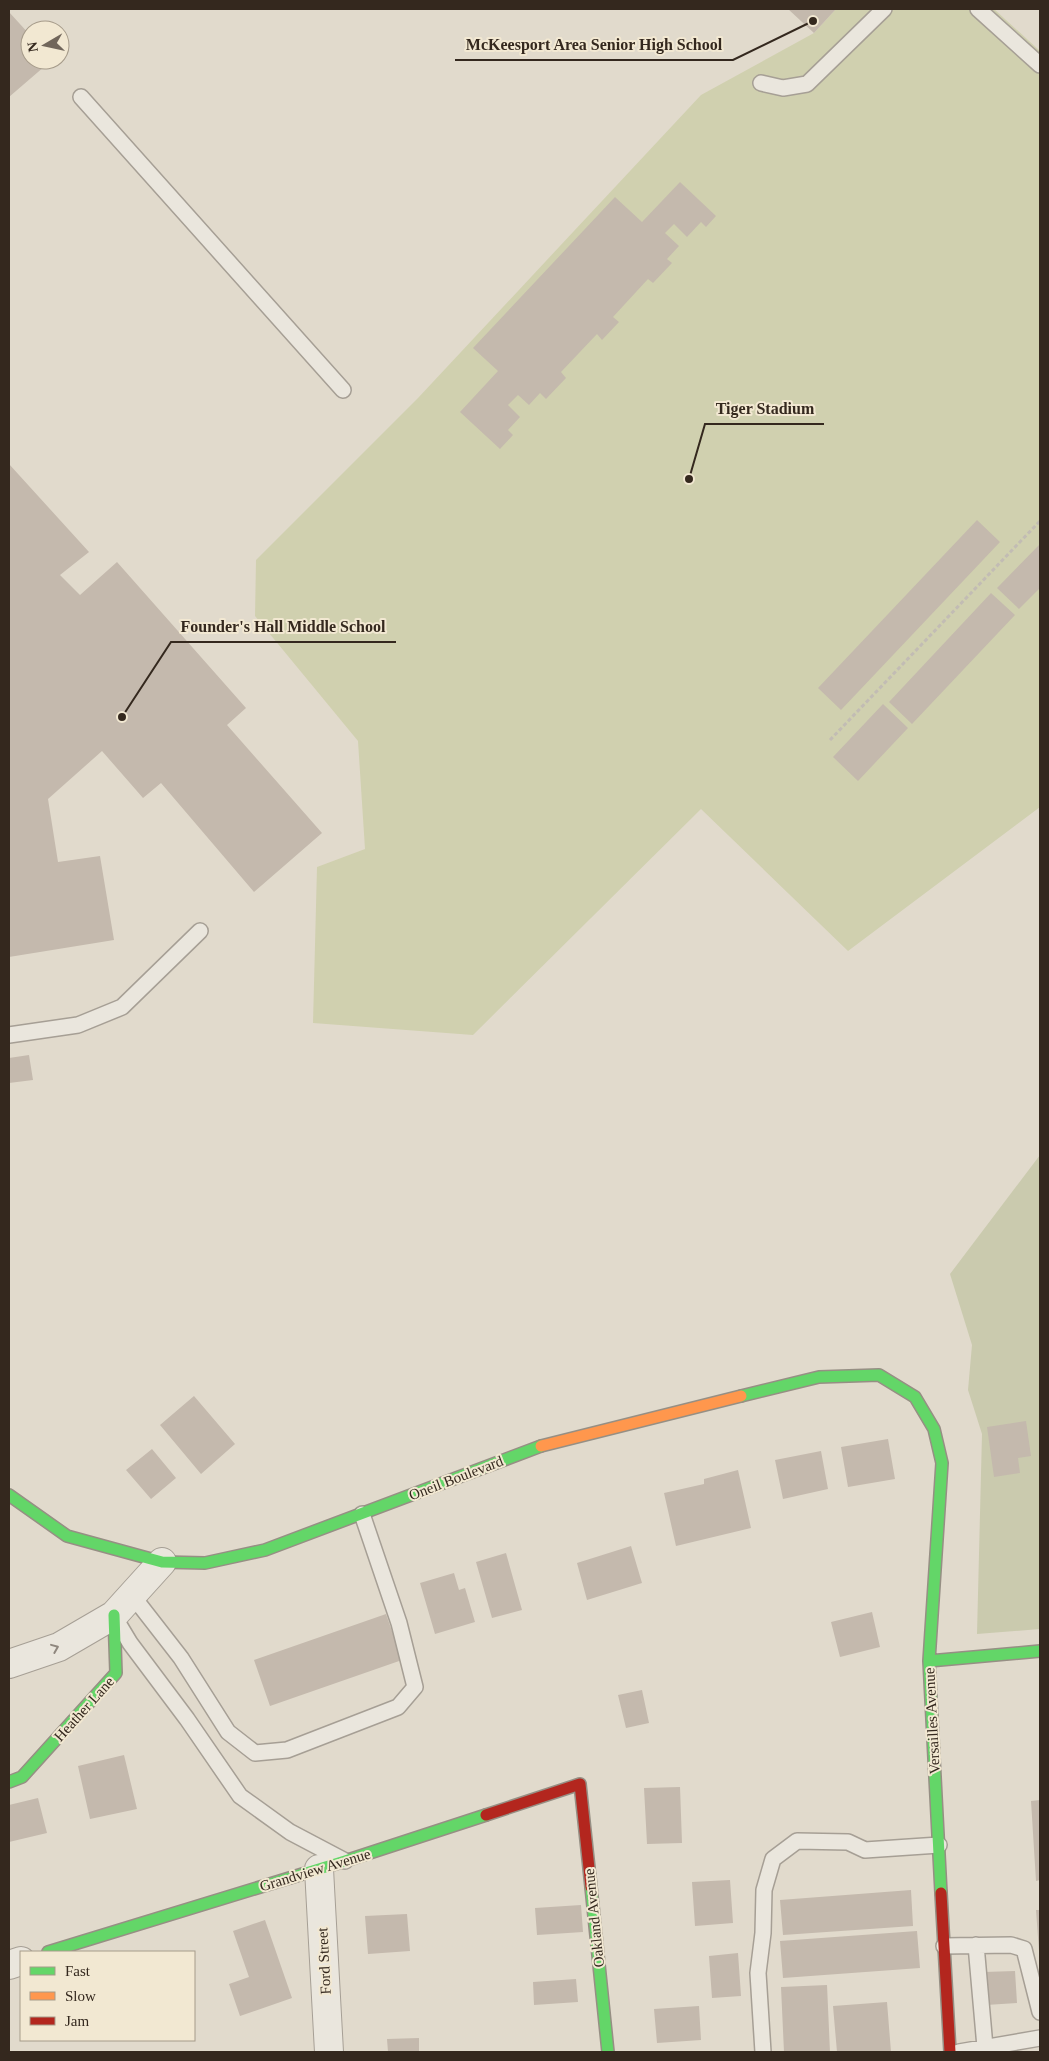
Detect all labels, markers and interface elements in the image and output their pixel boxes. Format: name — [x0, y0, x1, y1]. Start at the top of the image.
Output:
north arrow — [20, 20, 70, 70]
callout: McKeesport Area Senior High School — [455, 29, 733, 60]
text: McKeesport Area Senior High School — [466, 36, 723, 54]
text: N — [24, 41, 41, 53]
callout: Tiger Stadium — [705, 393, 824, 424]
text: Tiger Stadium — [716, 400, 815, 418]
callout: Founder's Hall Middle School — [171, 611, 396, 642]
text: Founder's Hall Middle School — [181, 618, 386, 635]
street label: Oneil Boulevard — [407, 1453, 506, 1503]
one-way arrow — [50, 1644, 59, 1654]
street label: Versailles Avenue — [921, 1667, 943, 1775]
street label: Heather Lane — [51, 1673, 117, 1745]
street label: Grandview Avenue — [258, 1845, 373, 1894]
street label: Oakland Avenue — [581, 1867, 607, 1968]
street label: Ford Street — [314, 1926, 334, 1995]
legend — [20, 1951, 195, 2041]
text: Fast — [65, 1963, 91, 1979]
text: Slow — [65, 1988, 96, 2004]
text: Jam — [65, 2013, 89, 2029]

